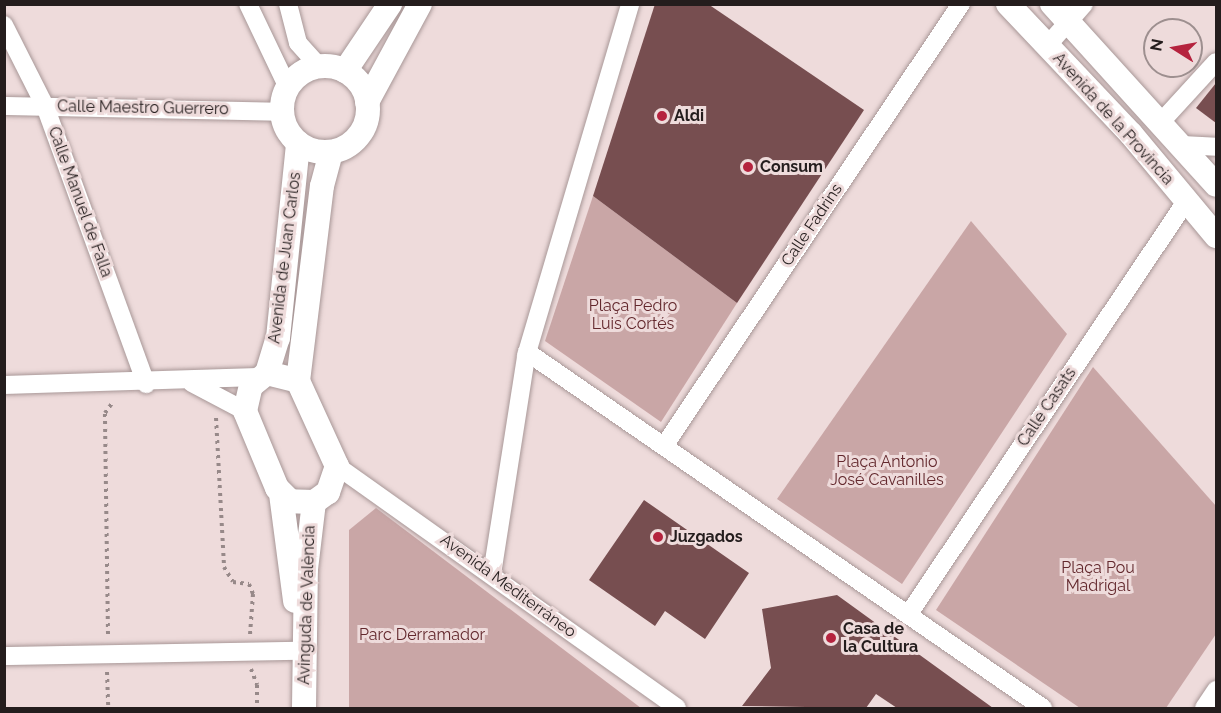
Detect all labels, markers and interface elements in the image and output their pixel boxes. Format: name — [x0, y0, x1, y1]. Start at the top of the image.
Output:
north arrow — [1143, 18, 1203, 78]
text: N — [1146, 37, 1167, 53]
street label: Avenida de la Provincia — [1049, 49, 1177, 189]
street label: Calle Maestro Guerrero — [57, 97, 229, 119]
place label: Aldi — [674, 106, 704, 126]
marker: Aldi — [655, 109, 669, 123]
street label: Calle Manuel de Falla — [44, 124, 116, 280]
place label: Consum — [760, 157, 823, 177]
marker: Consum — [741, 160, 755, 174]
street label: Avenida de Juan Carlos — [265, 171, 305, 345]
street label: Calle Fadrins — [777, 180, 847, 270]
park label: Plaça Pedro Luis Cortés — [589, 296, 677, 334]
street label: Calle Casats — [1014, 364, 1080, 450]
park label: Plaça Antonio José Cavanilles — [830, 452, 944, 490]
street label: Avinguda de València — [295, 525, 319, 685]
place label: Juzgados — [670, 527, 743, 547]
street label: Avenida Mediterráneo — [436, 530, 580, 642]
marker: Juzgados — [651, 530, 665, 544]
park label: Plaça Pou Madrigal — [1061, 558, 1135, 596]
place label: Casa de la Cultura — [843, 619, 918, 657]
park label: Parc Derramador — [359, 625, 485, 645]
marker: Casa de la Cultura — [824, 631, 838, 645]

